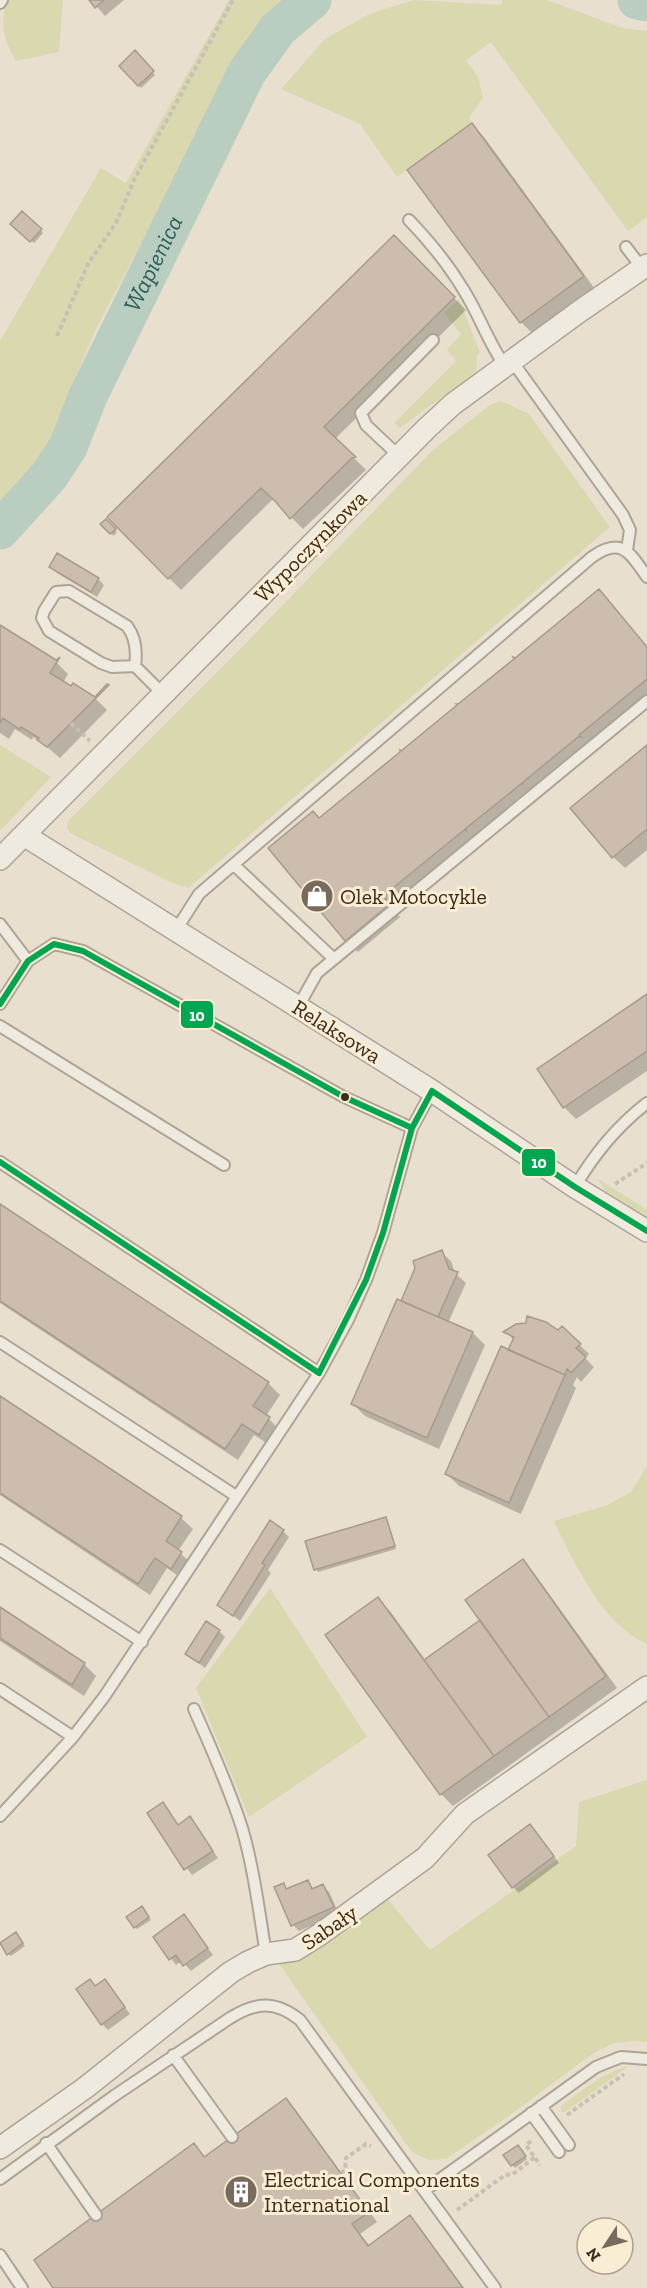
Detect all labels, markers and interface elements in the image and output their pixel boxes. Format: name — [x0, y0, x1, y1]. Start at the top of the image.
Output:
water label: Wapienica — [117, 210, 188, 316]
street label: Wypoczynkowa — [248, 484, 373, 608]
shop icon: Olek Motocykle — [299, 878, 335, 914]
place label: Olek Motocykle — [340, 883, 487, 910]
street label: Relaksowa — [287, 994, 387, 1069]
line badge: 10 — [180, 1000, 214, 1029]
text: 10 — [189, 1006, 205, 1025]
unlabelled marker — [339, 1091, 351, 1103]
line badge: 10 — [521, 1148, 556, 1177]
text: 10 — [531, 1153, 547, 1172]
street label: Sabały — [296, 1899, 363, 1956]
place label: Electrical Components International — [264, 2166, 480, 2218]
building icon: Electrical Components International — [223, 2174, 259, 2210]
north arrow — [575, 2216, 635, 2276]
text: N — [582, 2244, 605, 2265]

